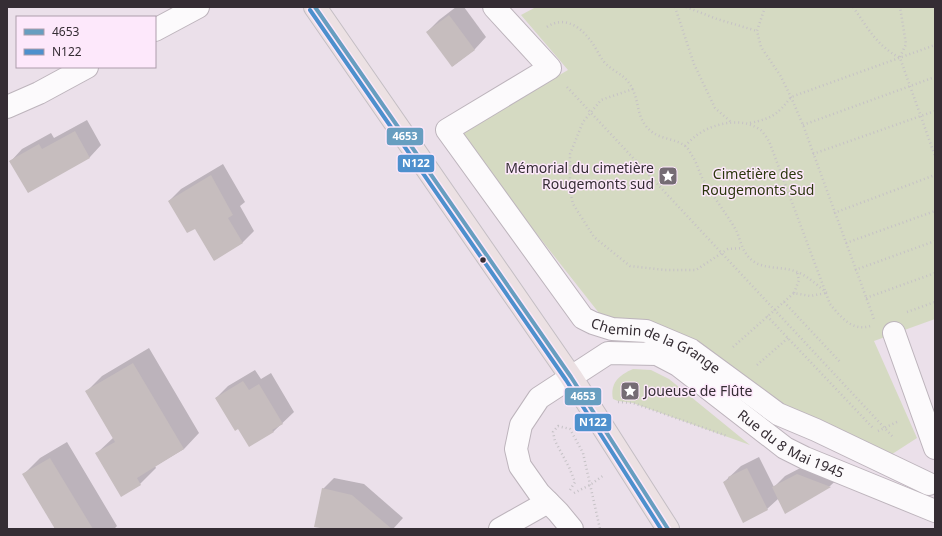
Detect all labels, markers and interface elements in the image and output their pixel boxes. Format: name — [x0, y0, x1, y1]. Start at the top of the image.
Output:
legend — [16, 16, 156, 68]
text: 4653 — [52, 23, 80, 40]
text: N122 — [52, 43, 82, 60]
line badge: 4653 — [386, 127, 424, 146]
text: 4653 — [392, 128, 418, 143]
line badge: N122 — [397, 154, 435, 173]
text: N122 — [402, 155, 430, 170]
place label: Mémorial du cimetière Rougemonts sud — [505, 158, 654, 193]
park label: Cimetière des Rougemonts Sud — [702, 164, 814, 199]
place icon: Mémorial du cimetière Rougemonts sud — [657, 165, 679, 187]
unlabelled marker — [478, 255, 488, 265]
street label: Chemin de la Grange — [589, 313, 725, 378]
place icon: Joueuse de Flûte — [619, 380, 641, 402]
place label: Joueuse de Flûte — [642, 381, 752, 400]
line badge: 4653 — [564, 387, 602, 406]
text: 4653 — [570, 388, 596, 403]
street label: Rue du 8 Mai 1945 — [734, 405, 847, 482]
line badge: N122 — [574, 413, 612, 432]
text: N122 — [579, 414, 607, 429]

